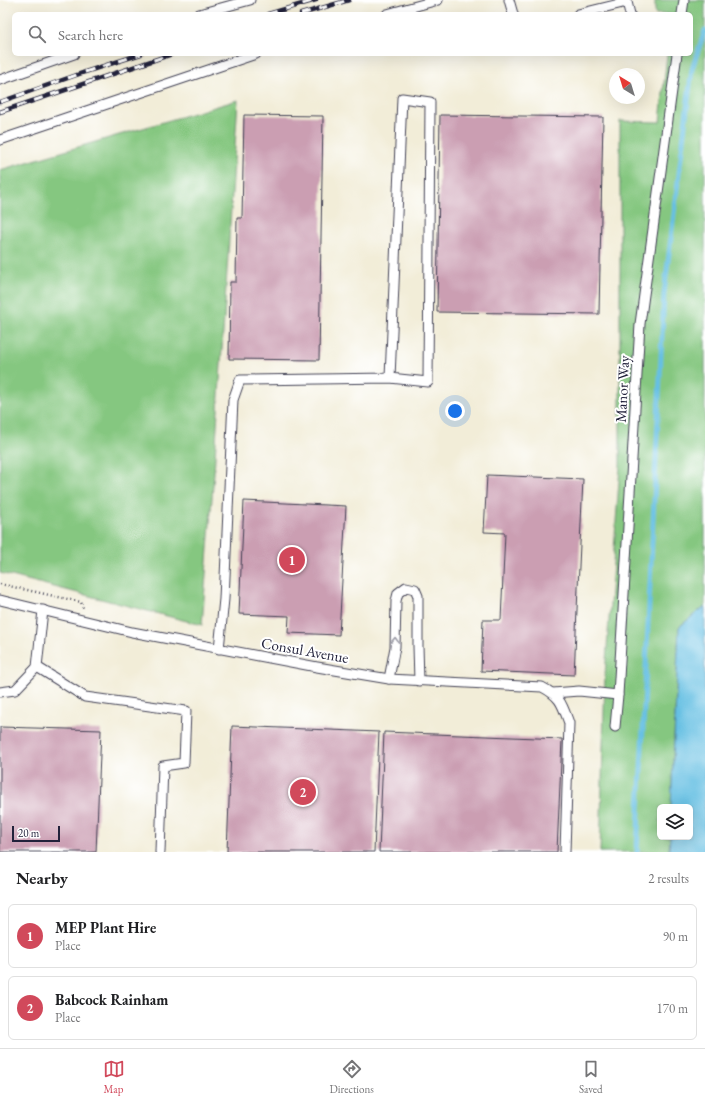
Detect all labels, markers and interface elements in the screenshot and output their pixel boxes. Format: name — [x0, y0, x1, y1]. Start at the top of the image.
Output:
search box — [12, 12, 693, 56]
icon: search — [26, 23, 48, 45]
text: Search here — [58, 25, 123, 44]
north arrow — [609, 68, 645, 104]
street label: Manor Way — [611, 355, 633, 423]
your location — [445, 401, 465, 421]
pin: 1 — [279, 545, 305, 575]
street label: Consul Avenue — [260, 633, 350, 667]
one-way arrow — [391, 637, 399, 643]
pin: 2 — [290, 777, 316, 807]
map controls — [657, 804, 693, 840]
button: layers — [657, 804, 693, 840]
scale bar — [12, 824, 60, 843]
text: 20 m — [18, 826, 39, 840]
text: Nearby — [16, 867, 68, 889]
text: 2 results — [648, 870, 689, 887]
text: MEP Plant Hire — [55, 918, 156, 937]
text: 1 — [27, 928, 33, 945]
text: 90 m — [663, 928, 688, 945]
text: Place — [55, 937, 81, 954]
text: Babcock Rainham — [55, 990, 168, 1009]
text: 2 — [27, 1000, 33, 1017]
text: 170 m — [657, 1000, 688, 1017]
text: Place — [55, 1009, 81, 1026]
tab: Map — [103, 1058, 125, 1096]
tab: Directions — [330, 1058, 374, 1096]
tab: Saved — [579, 1058, 602, 1096]

